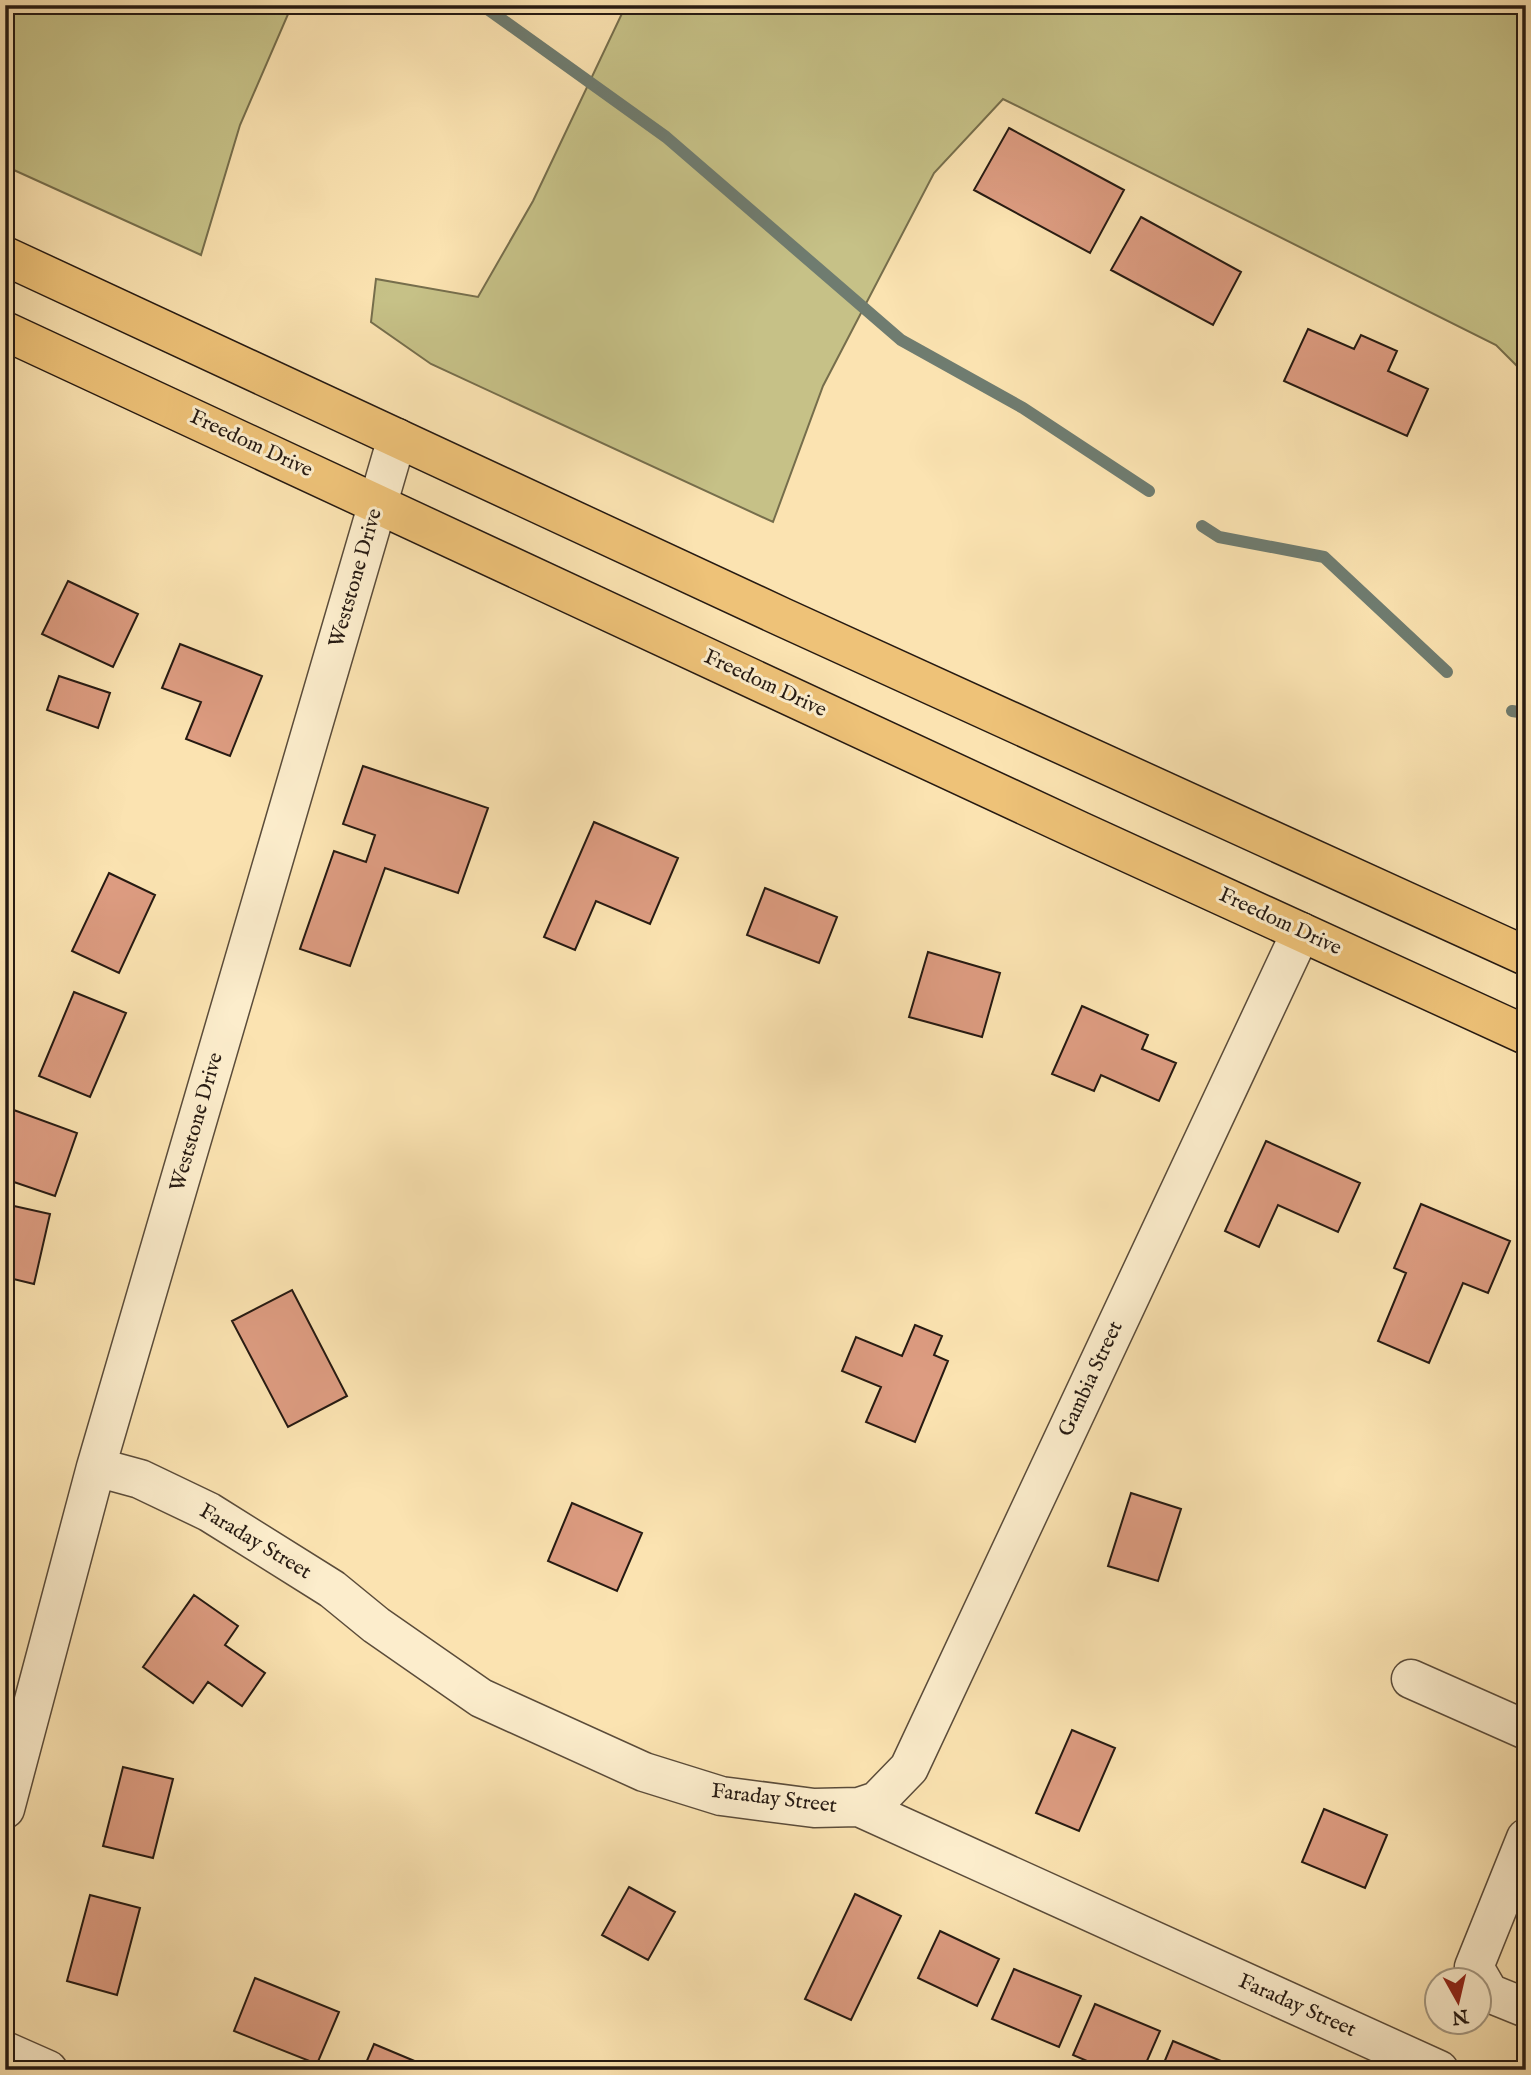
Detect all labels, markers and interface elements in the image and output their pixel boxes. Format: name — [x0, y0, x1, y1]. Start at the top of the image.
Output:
street label: Freedom Drive — [185, 404, 317, 484]
street label: Weststone Drive — [323, 505, 389, 651]
street label: Freedom Drive — [699, 644, 831, 724]
street label: Freedom Drive — [1214, 882, 1346, 962]
street label: Weststone Drive — [164, 1049, 230, 1195]
street label: Gambia Street — [1052, 1317, 1130, 1441]
street label: Faraday Street — [194, 1498, 316, 1586]
street label: Faraday Street — [710, 1778, 838, 1820]
north arrow — [1422, 1966, 1492, 2036]
street label: Faraday Street — [1234, 1968, 1360, 2044]
text: N — [1450, 2003, 1471, 2029]

